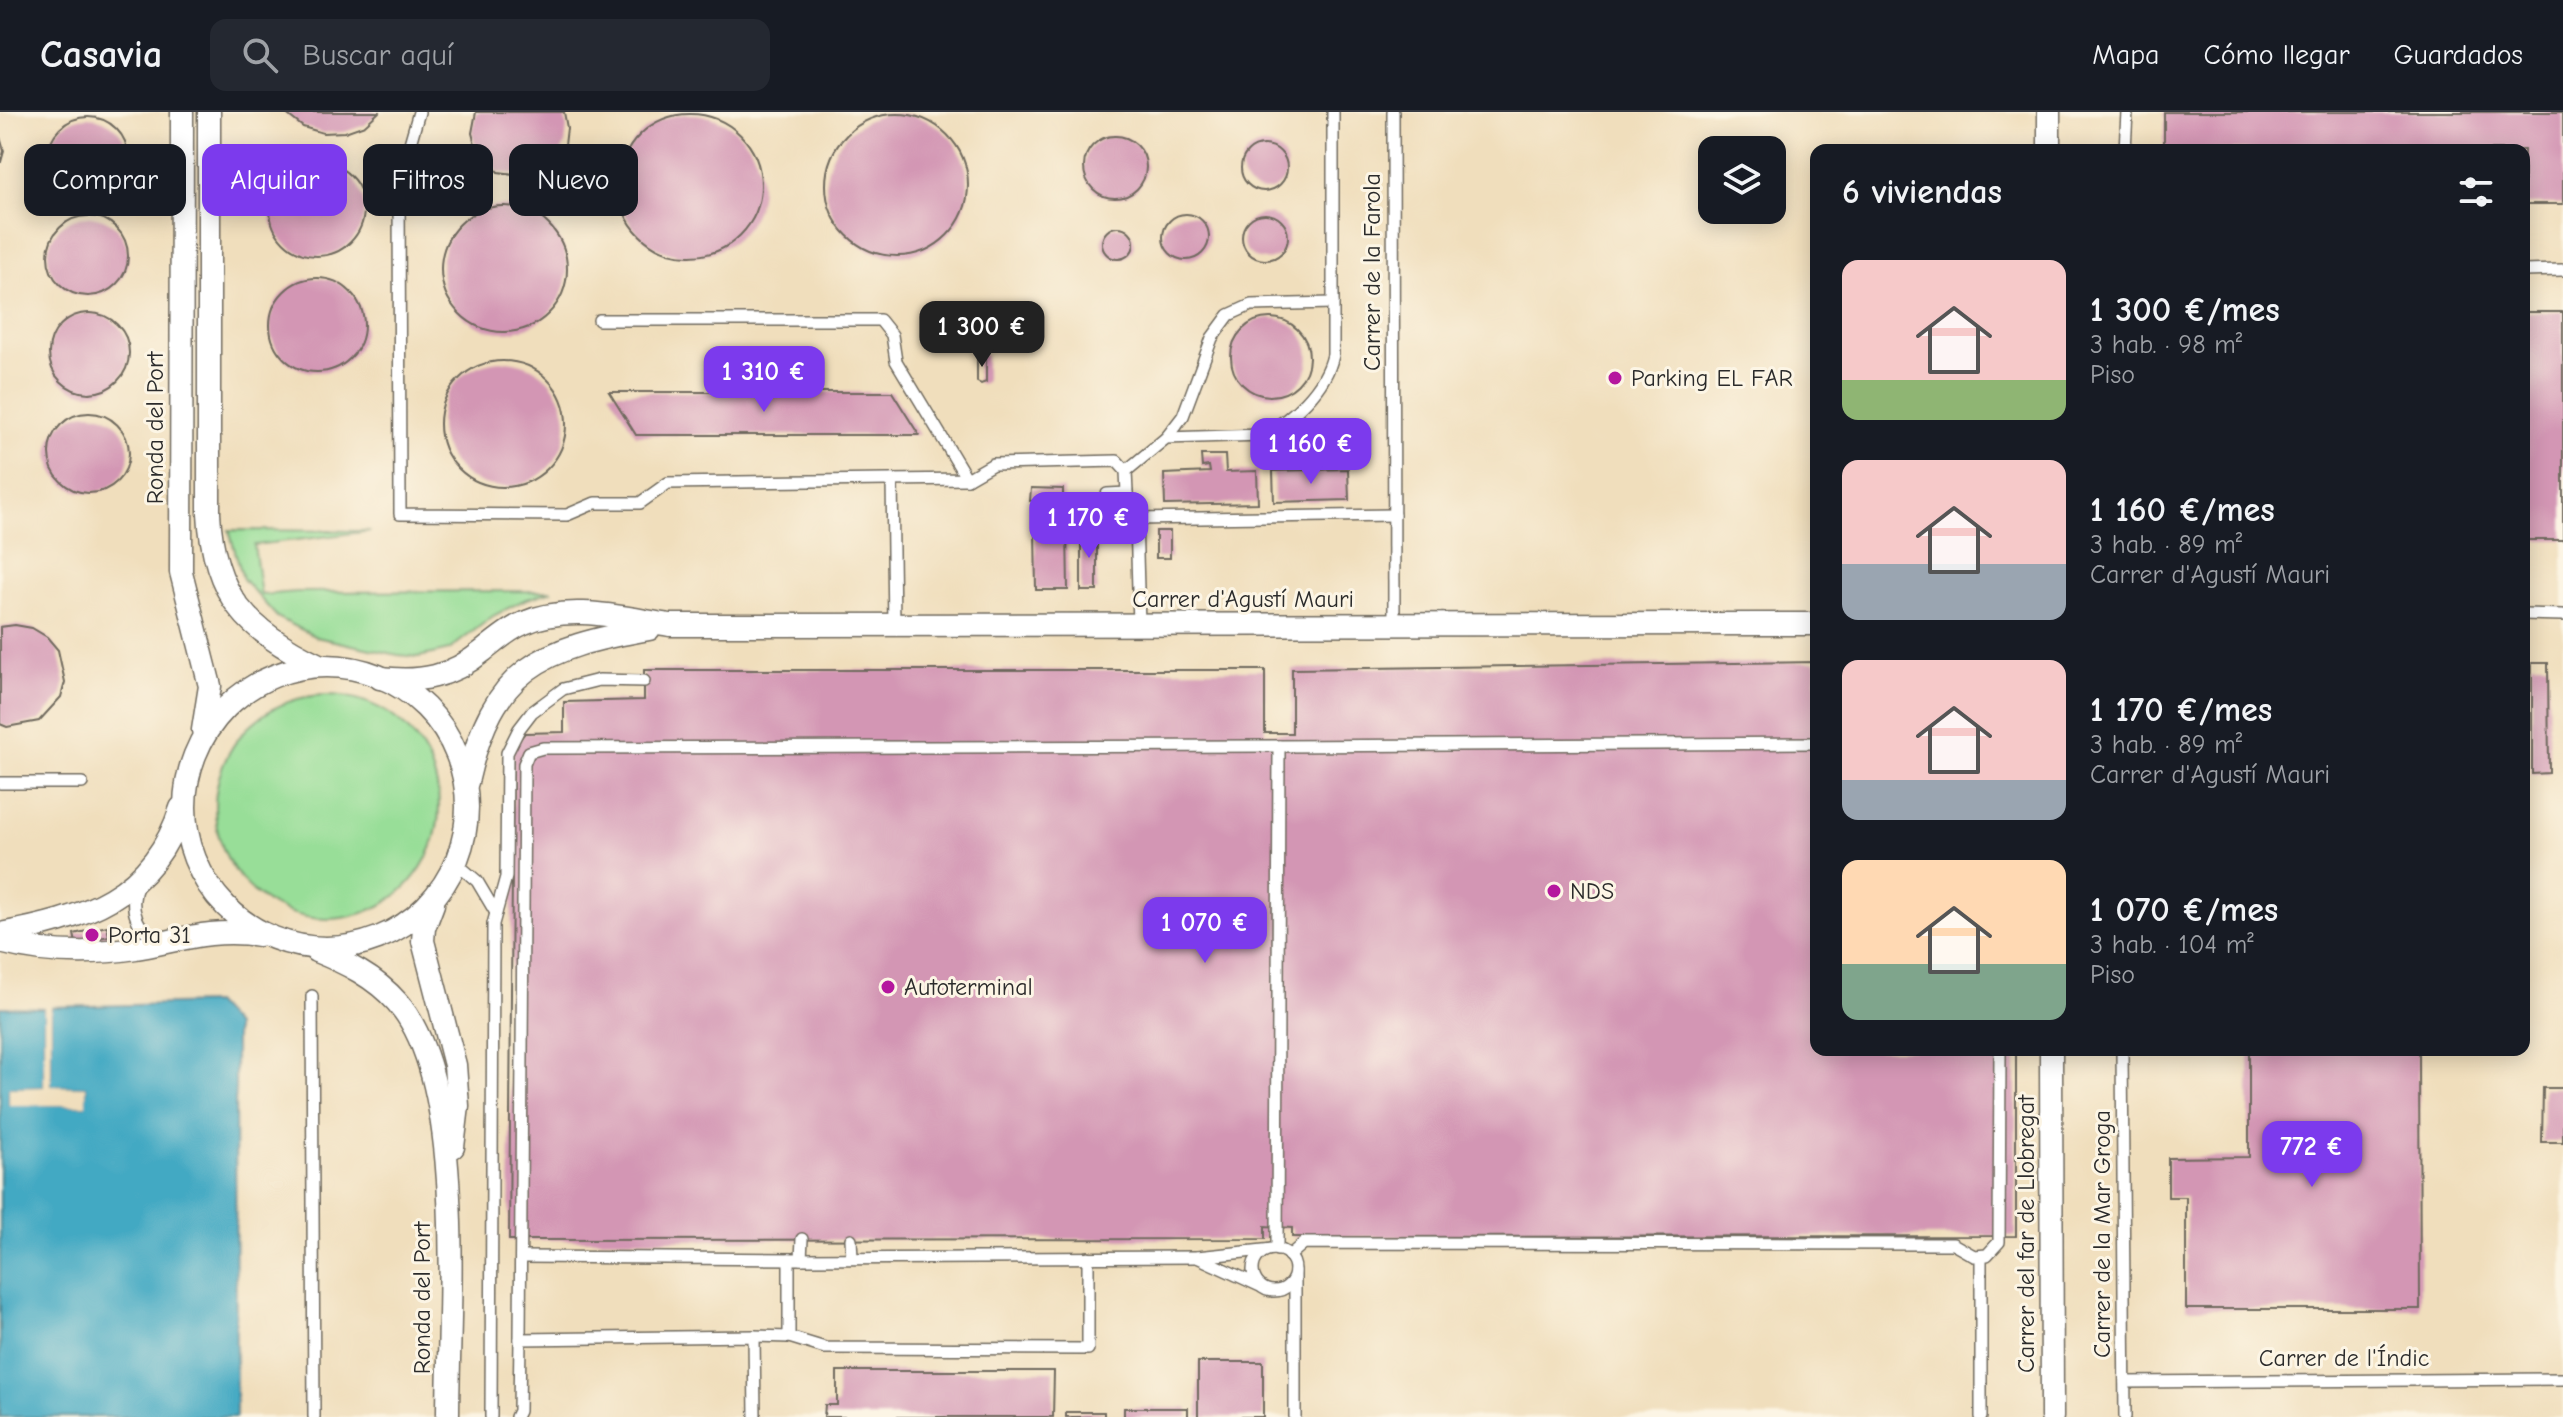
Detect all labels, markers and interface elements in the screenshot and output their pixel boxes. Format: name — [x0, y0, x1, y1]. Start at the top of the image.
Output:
search box — [210, 19, 770, 91]
text: Casavia — [40, 33, 162, 77]
icon: search — [238, 33, 282, 77]
text: Buscar aquí — [302, 38, 454, 73]
text: Mapa — [2092, 39, 2159, 71]
text: Cómo llegar — [2203, 39, 2350, 71]
text: Guardados — [2394, 39, 2523, 71]
map controls — [1698, 136, 1786, 224]
button: layers — [1698, 136, 1786, 224]
chip: Comprar — [24, 144, 186, 216]
chip: Alquilar — [202, 144, 347, 216]
chip: Filtros — [363, 144, 493, 216]
chip: Nuevo — [509, 144, 638, 216]
icon: filters — [2454, 170, 2498, 214]
text: 6 viviendas — [1842, 172, 2002, 212]
street label: Carrer de la Farola — [1358, 173, 1386, 371]
text: 1 300 €/mes — [2090, 290, 2280, 330]
icon: home — [1906, 292, 2002, 388]
pin: 1 300 € — [908, 301, 1056, 369]
text: 1 300 € — [937, 312, 1027, 342]
text: 3 hab. · 98 m² — [2090, 330, 2242, 360]
pin: 1 310 € — [690, 346, 838, 414]
street label: Ronda del Port — [141, 351, 169, 504]
text: 1 310 € — [722, 357, 806, 387]
text: Piso — [2090, 360, 2135, 390]
place label: Parking EL FAR — [1631, 364, 1793, 392]
marker: Parking EL FAR — [1606, 369, 1624, 387]
pin: 1 160 € — [1237, 418, 1385, 486]
text: 1 160 € — [1268, 429, 1354, 459]
text: 1 160 €/mes — [2090, 490, 2275, 530]
pin: 1 170 € — [1015, 492, 1163, 560]
icon: home — [1906, 492, 2002, 588]
text: 1 170 € — [1047, 503, 1131, 533]
text: 3 hab. · 89 m² — [2090, 530, 2242, 560]
text: Carrer d'Agustí Mauri — [2090, 560, 2330, 590]
street label: Carrer d'Agustí Mauri — [1132, 585, 1354, 613]
text: 1 170 €/mes — [2090, 690, 2272, 730]
icon: home — [1906, 692, 2002, 788]
text: 3 hab. · 89 m² — [2090, 730, 2242, 760]
text: Carrer d'Agustí Mauri — [2090, 760, 2330, 790]
place label: NDS — [1570, 877, 1614, 905]
marker: NDS — [1545, 882, 1563, 900]
text: 1 070 €/mes — [2090, 890, 2278, 930]
icon: home — [1906, 892, 2002, 988]
pin: 1 070 € — [1131, 897, 1279, 965]
text: 1 070 € — [1161, 908, 1249, 938]
place label: Porta 31 — [108, 921, 191, 949]
marker: Porta 31 — [83, 926, 101, 944]
text: 3 hab. · 104 m² — [2090, 930, 2254, 960]
text: Piso — [2090, 960, 2135, 990]
place label: Autoterminal — [904, 973, 1033, 1001]
marker: Autoterminal — [879, 978, 897, 996]
street label: Carrer del far de Llobregat — [2012, 1094, 2040, 1373]
street label: Carrer de la Mar Groga — [2088, 1110, 2116, 1358]
pin: 772 € — [2256, 1121, 2368, 1189]
text: 772 € — [2280, 1132, 2344, 1162]
street label: Ronda del Port — [408, 1221, 436, 1374]
street label: Carrer de l'Índic — [2259, 1344, 2429, 1372]

